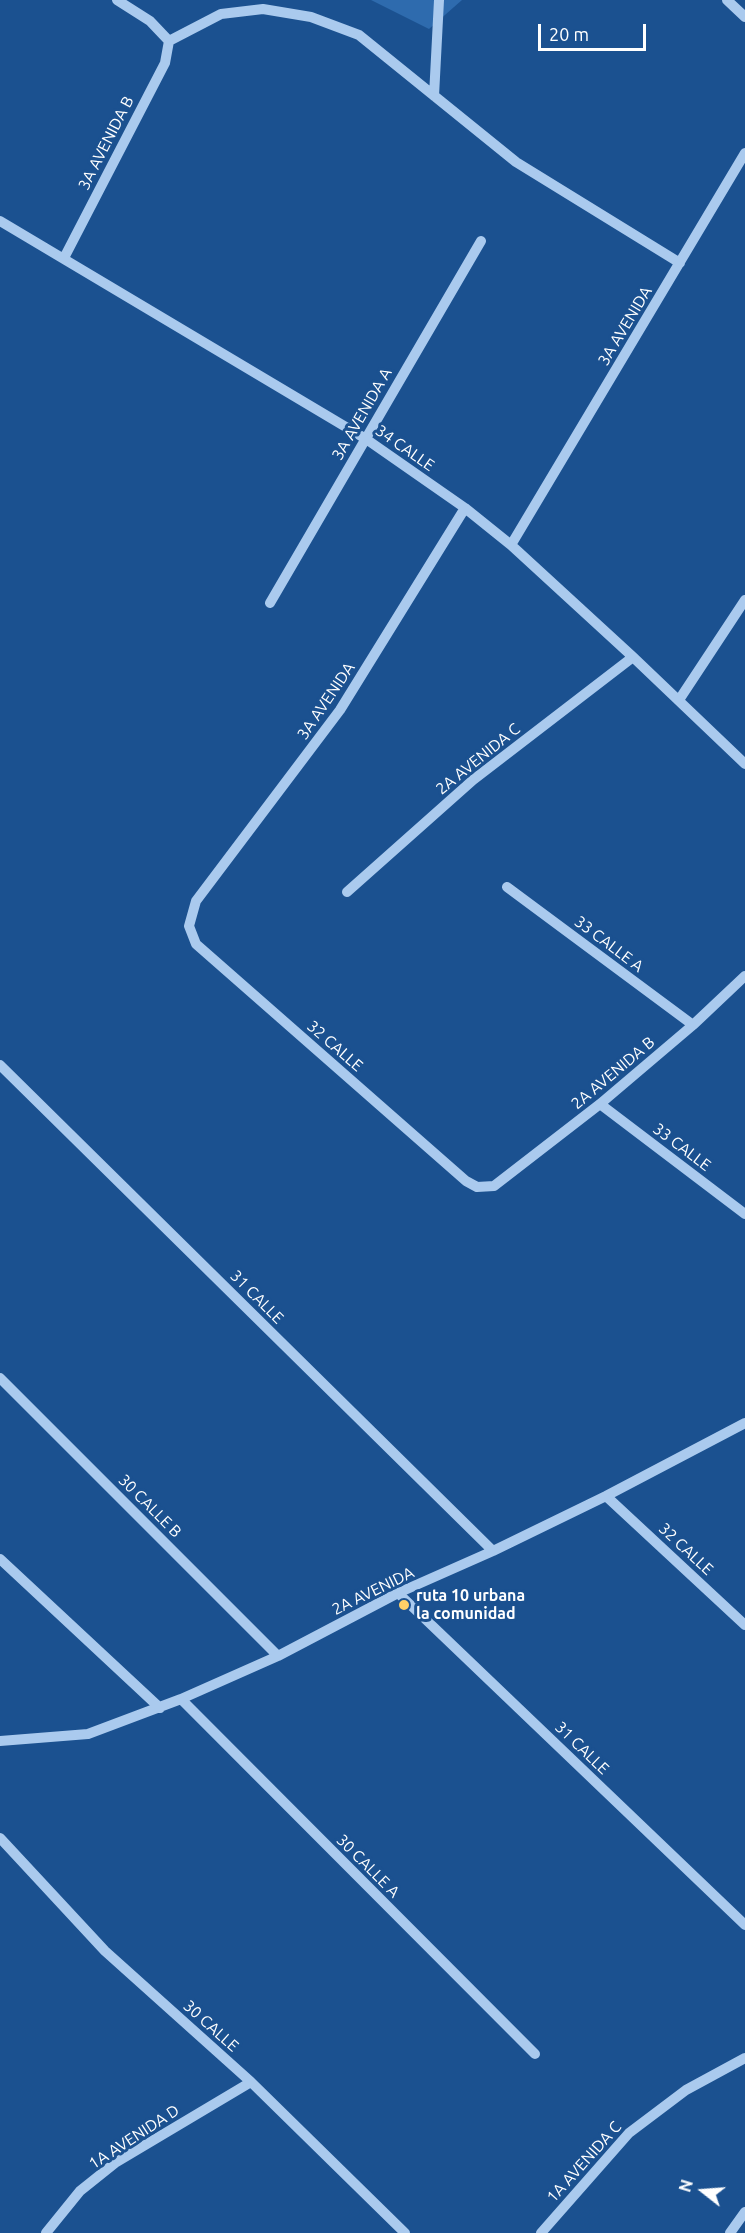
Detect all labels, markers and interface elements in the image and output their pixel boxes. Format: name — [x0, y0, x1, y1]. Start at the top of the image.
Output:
scale bar — [541, 12, 649, 50]
text: 20 m — [549, 24, 589, 44]
street label: 3A AVENIDA B — [74, 93, 138, 193]
street label: 3A AVENIDA — [594, 283, 656, 369]
street label: 3A AVENIDA A — [328, 365, 396, 463]
street label: 34 CALLE — [372, 421, 438, 475]
street label: 3A AVENIDA — [293, 659, 359, 743]
street label: 2A AVENIDA C — [432, 719, 524, 799]
street label: 33 CALLE A — [571, 912, 647, 976]
street label: 32 CALLE — [303, 1017, 367, 1075]
street label: 2A AVENIDA B — [568, 1033, 658, 1113]
street label: 33 CALLE — [649, 1119, 715, 1175]
street label: 31 CALLE — [226, 1266, 288, 1328]
street label: 30 CALLE B — [114, 1470, 186, 1542]
street label: 32 CALLE — [655, 1519, 717, 1579]
street label: 2A AVENIDA — [329, 1563, 417, 1619]
place label: ruta 10 urbana la comunidad — [416, 1586, 525, 1624]
marker: ruta 10 urbana la comunidad — [397, 1598, 411, 1612]
street label: 31 CALLE — [551, 1718, 613, 1778]
street label: 30 CALLE A — [332, 1830, 404, 1902]
street label: 30 CALLE — [179, 1996, 243, 2056]
street label: 1A AVENIDA D — [85, 2101, 183, 2173]
street label: 1A AVENIDA C — [543, 2118, 625, 2206]
north arrow — [673, 2161, 733, 2221]
text: N — [675, 2177, 696, 2194]

